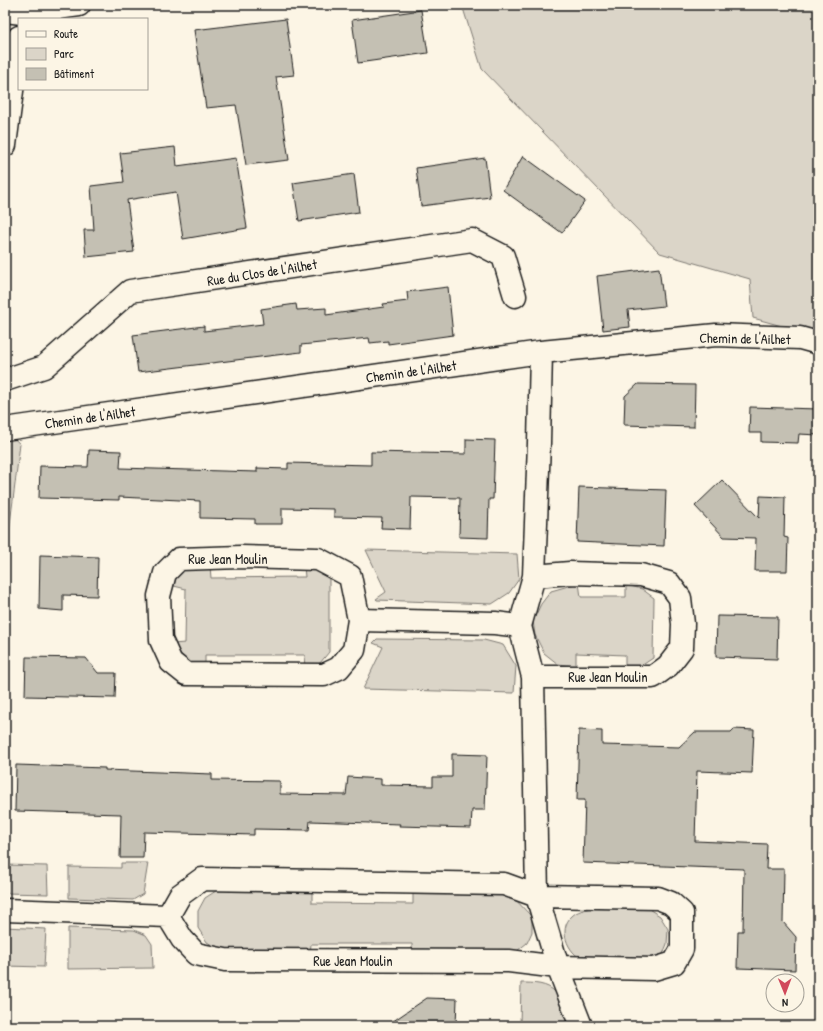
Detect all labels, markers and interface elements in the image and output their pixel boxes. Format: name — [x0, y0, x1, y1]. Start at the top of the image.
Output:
legend — [18, 18, 148, 90]
text: Route — [54, 25, 78, 42]
text: Parc — [54, 45, 74, 62]
text: Bâtiment — [54, 65, 95, 82]
street label: Rue du Clos de l'Ailhet — [206, 254, 318, 290]
street label: Chemin de l'Ailhet — [699, 328, 791, 348]
street label: Chemin de l'Ailhet — [364, 355, 458, 387]
street label: Chemin de l'Ailhet — [43, 401, 137, 433]
street label: Rue Jean Moulin — [188, 549, 268, 568]
street label: Rue Jean Moulin — [568, 667, 648, 686]
street label: Rue Jean Moulin — [313, 951, 393, 970]
north arrow — [765, 973, 805, 1013]
text: N — [782, 996, 788, 1010]

